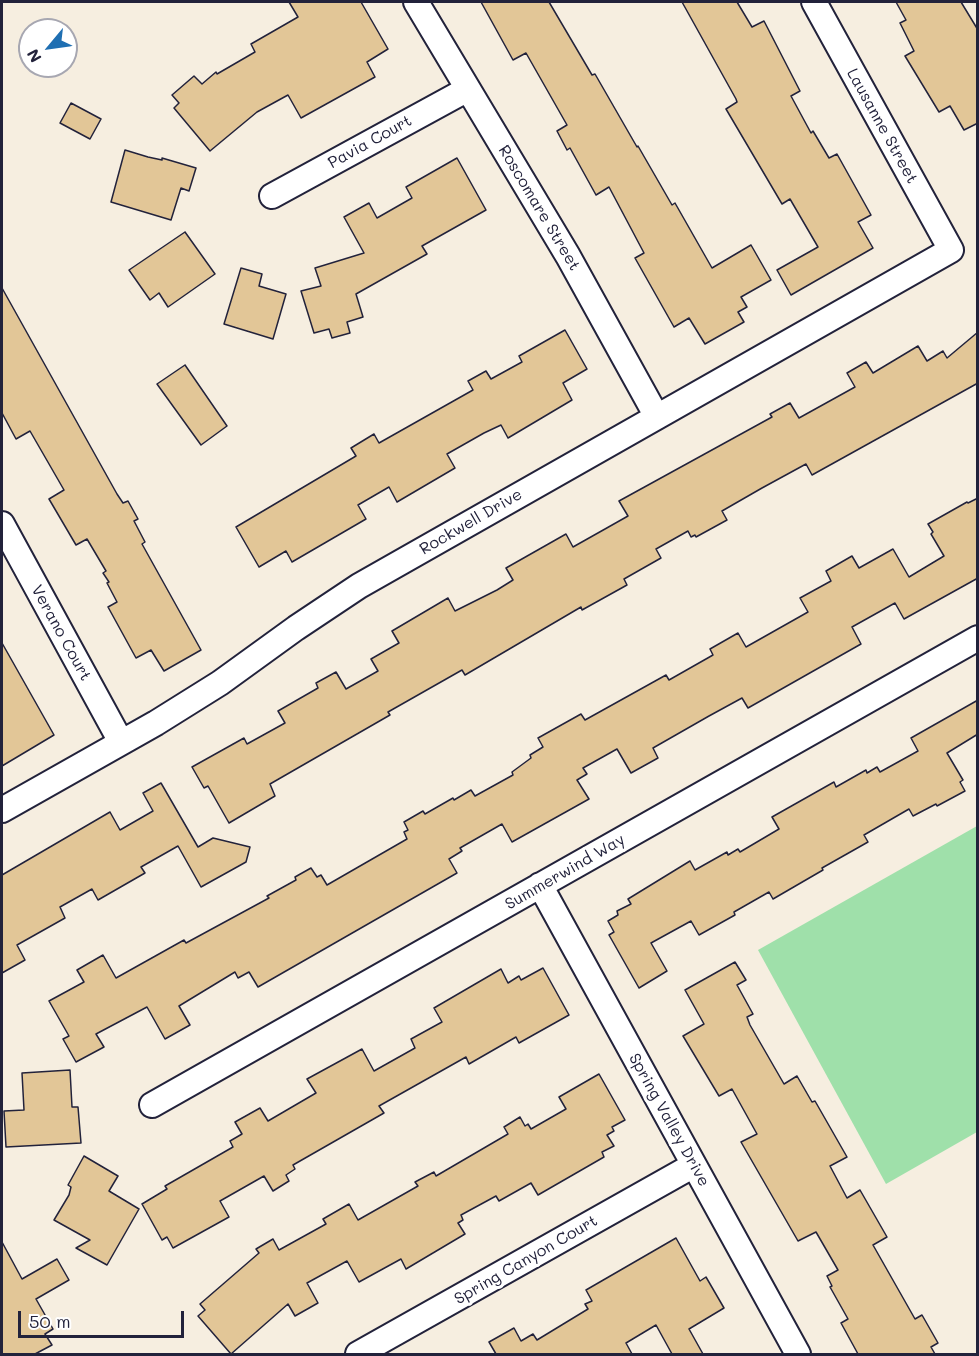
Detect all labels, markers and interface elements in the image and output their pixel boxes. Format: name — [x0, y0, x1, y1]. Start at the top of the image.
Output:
north arrow — [18, 18, 78, 78]
text: N — [21, 46, 46, 66]
street label: Lausanne Street — [842, 65, 922, 187]
street label: Pavia Court — [325, 111, 415, 173]
street label: Roscomare Street — [494, 142, 584, 274]
street label: Rockwell Drive — [416, 485, 526, 559]
street label: Verano Court — [27, 582, 95, 684]
street label: Summerwind Way — [502, 830, 628, 914]
street label: Spring Valley Drive — [624, 1050, 714, 1190]
street label: Spring Canyon Court — [451, 1211, 601, 1309]
scale bar — [21, 1299, 188, 1337]
text: 50 m — [29, 1309, 71, 1333]

